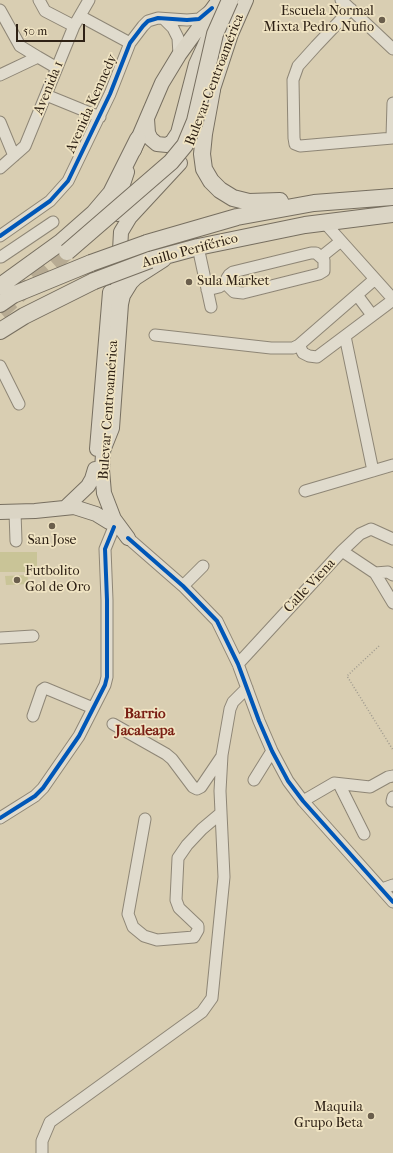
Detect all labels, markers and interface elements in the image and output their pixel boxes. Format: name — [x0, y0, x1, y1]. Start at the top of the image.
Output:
place label: Escuela Normal Mixta Pedro Nufio — [263, 4, 374, 36]
street label: Bulevar Centroamérica — [182, 12, 248, 148]
marker: Escuela Normal Mixta Pedro Nufio — [377, 15, 387, 25]
scale bar — [18, 16, 87, 42]
text: 50 m — [23, 24, 47, 38]
street label: Avenida Kennedy — [63, 52, 121, 156]
street label: Avenida 1 — [31, 59, 67, 117]
street label: Anillo Periférico — [140, 230, 240, 272]
place label: Sula Market — [197, 274, 269, 290]
marker: Sula Market — [184, 277, 194, 287]
street label: Bulevar Centroamérica — [96, 340, 122, 480]
marker: San Jose — [47, 521, 57, 531]
place label: San Jose — [27, 533, 77, 549]
street label: Calle Viena — [281, 555, 339, 617]
place label: Futbolito Gol de Oro — [25, 564, 90, 596]
marker: Futbolito Gol de Oro — [12, 575, 22, 585]
district label: Barrio Jacaleapa — [115, 705, 175, 740]
place label: Maquila Grupo Beta — [294, 1100, 363, 1132]
marker: Maquila Grupo Beta — [366, 1111, 376, 1121]

